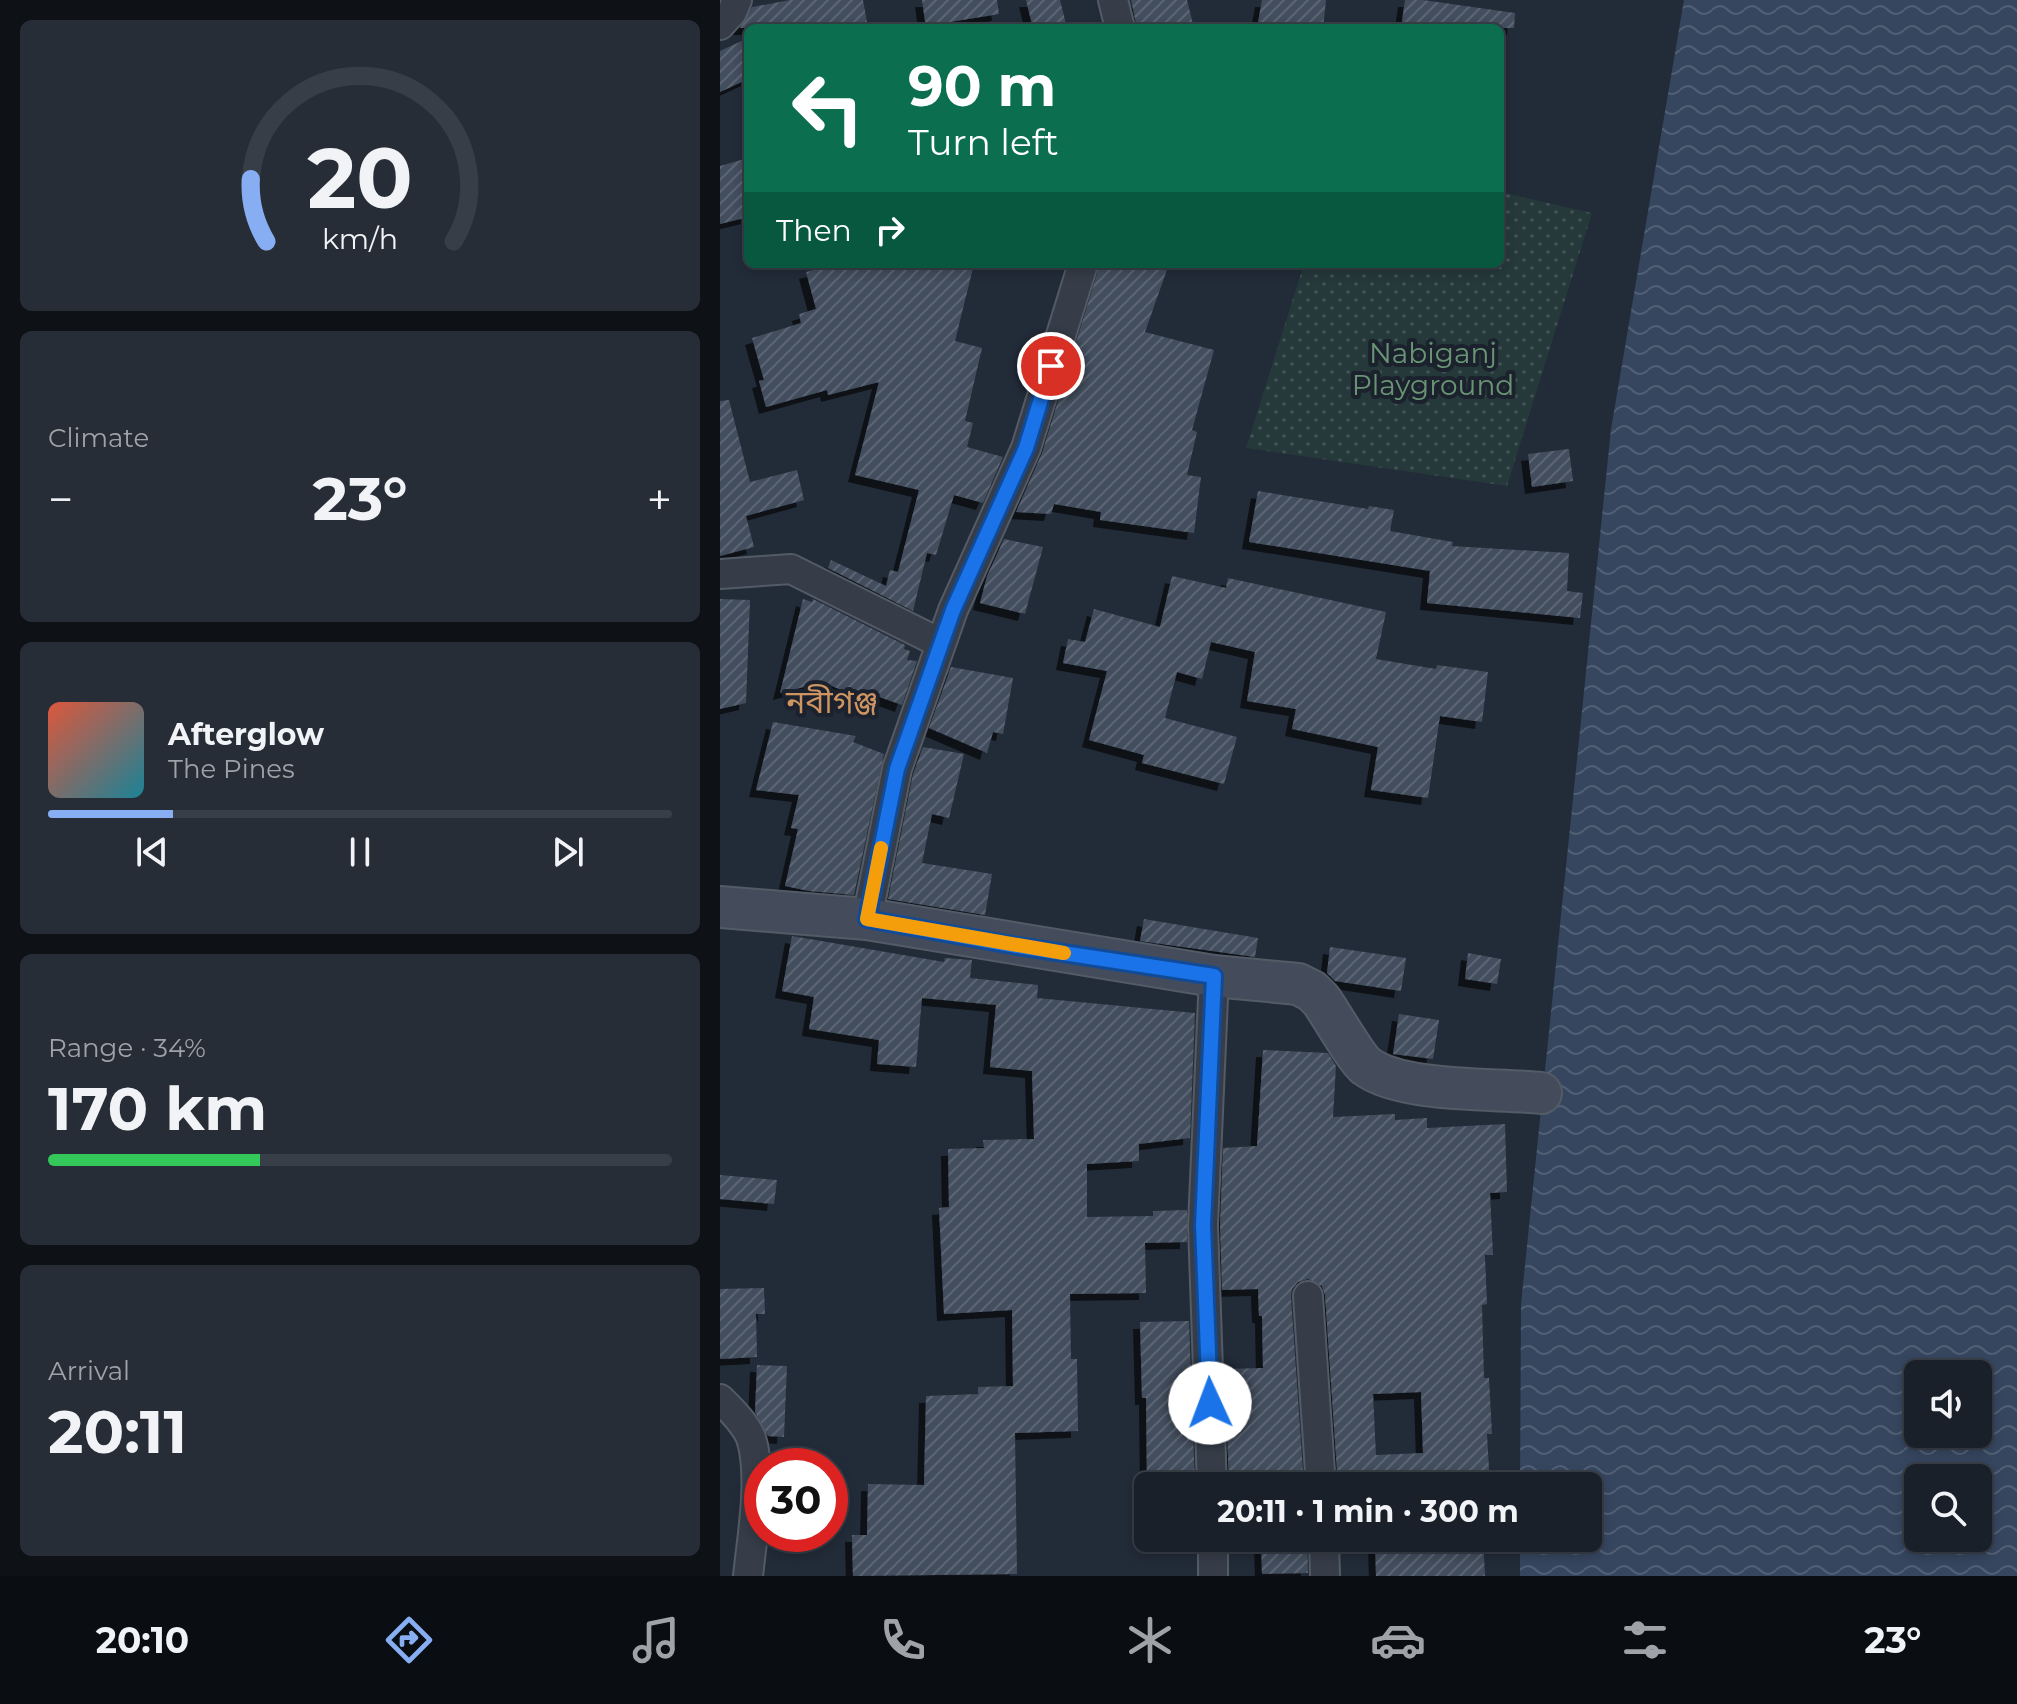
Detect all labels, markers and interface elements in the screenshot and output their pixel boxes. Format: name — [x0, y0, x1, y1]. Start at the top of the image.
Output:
text: 90 m — [908, 52, 1056, 120]
icon: left — [776, 56, 880, 160]
text: Turn left — [908, 120, 1059, 164]
text: 20 — [307, 126, 413, 228]
icon: right — [868, 208, 912, 252]
text: Then — [776, 212, 852, 249]
text: km/h — [322, 221, 398, 256]
pin — [1017, 332, 1085, 400]
park label: Nabiganj Playground — [1352, 336, 1514, 402]
icon: arrive — [1029, 344, 1073, 388]
text: Climate — [48, 422, 149, 454]
text: 23° — [312, 462, 408, 535]
text: − — [48, 472, 73, 526]
text: + — [647, 472, 672, 526]
district label: নবীগঞ্জ — [785, 682, 878, 721]
text: Afterglow — [168, 716, 324, 753]
text: The Pines — [168, 753, 295, 785]
icon: previous — [130, 830, 174, 874]
icon: pause — [338, 830, 382, 874]
icon: next — [546, 830, 590, 874]
text: Range · 34% — [48, 1032, 206, 1064]
text: 170 km — [48, 1072, 267, 1145]
text: Arrival — [48, 1355, 130, 1387]
map controls — [1904, 1360, 1992, 1552]
button: sound — [1904, 1360, 1992, 1448]
position arrow — [1168, 1361, 1252, 1445]
text: 20:11 — [48, 1395, 187, 1468]
speed limit sign: 30 — [744, 1448, 848, 1552]
button: search — [1904, 1464, 1992, 1552]
text: 20:11 · 1 min · 300 m — [1217, 1493, 1519, 1530]
icon: directions — [381, 1612, 437, 1668]
icon: music — [628, 1612, 684, 1668]
icon: phone — [875, 1612, 931, 1668]
icon: climate — [1122, 1612, 1178, 1668]
icon: car — [1370, 1612, 1426, 1668]
icon: filters — [1617, 1612, 1673, 1668]
text: 20:10 — [96, 1618, 189, 1662]
text: 23° — [1864, 1618, 1921, 1662]

